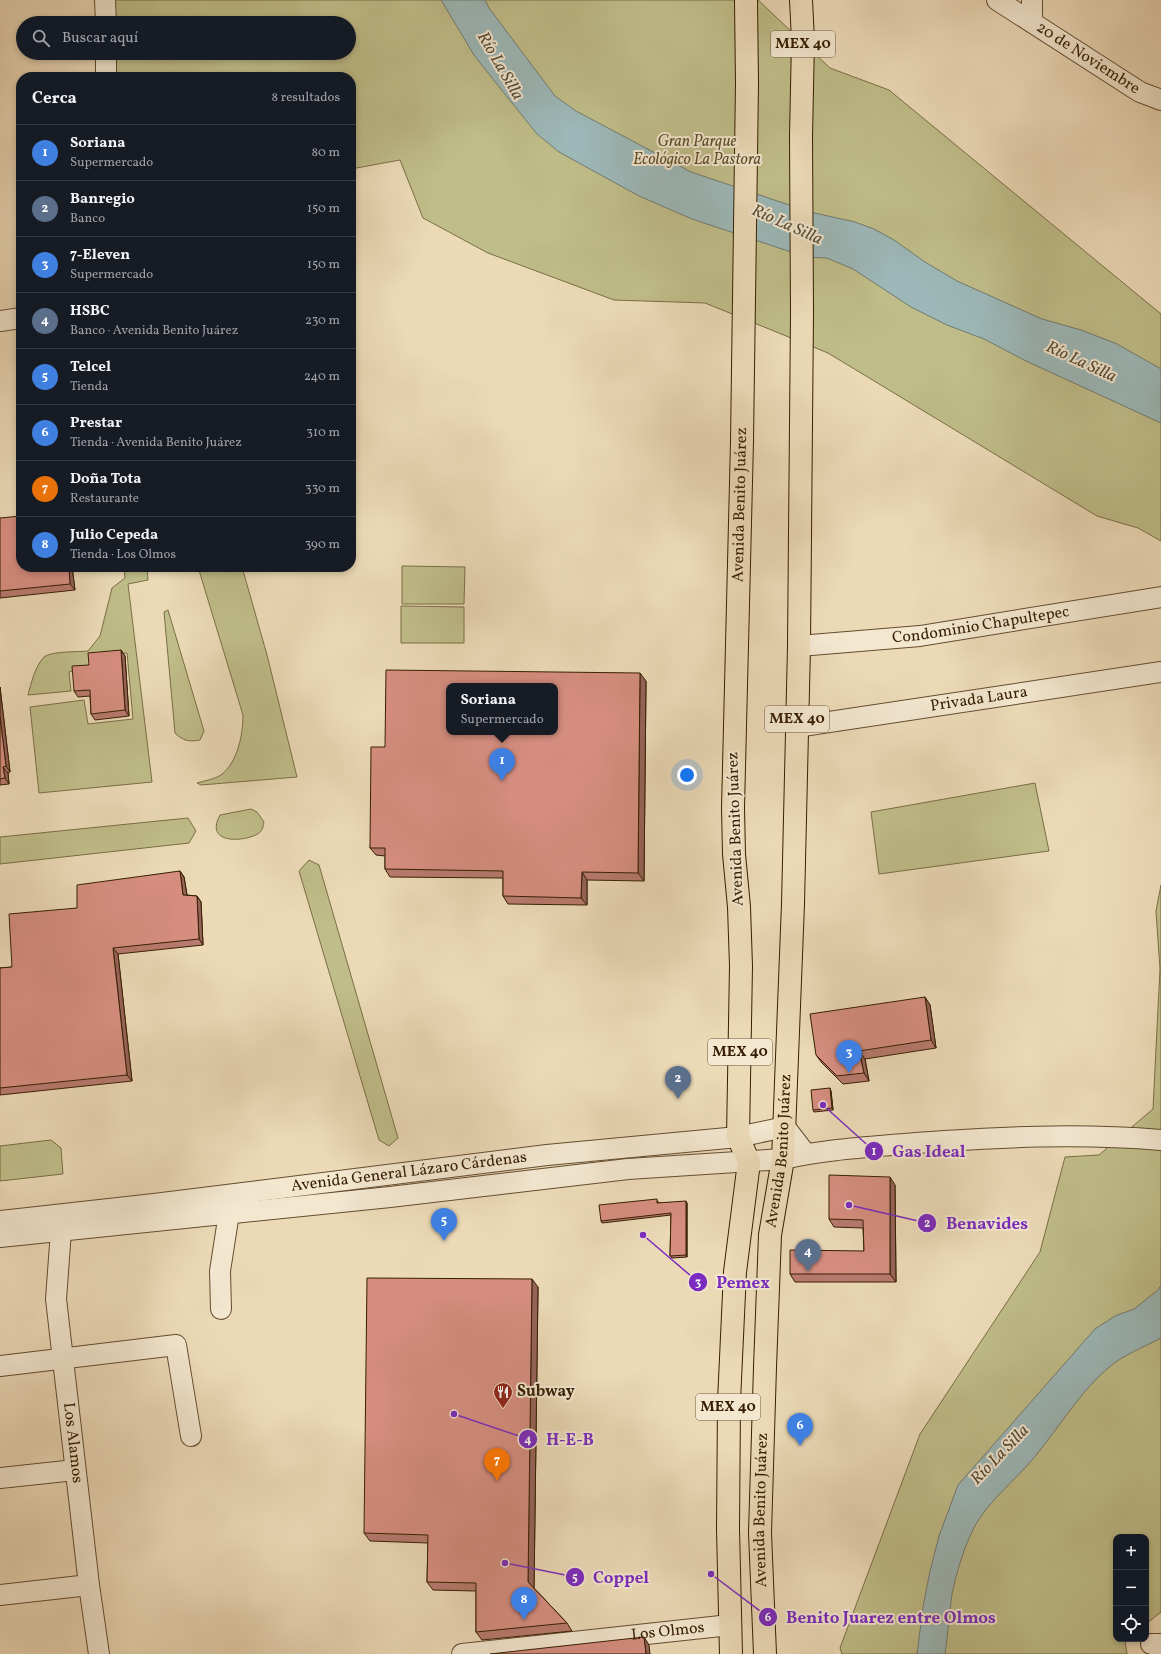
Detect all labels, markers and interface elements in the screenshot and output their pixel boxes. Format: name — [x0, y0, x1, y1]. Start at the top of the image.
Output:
search box — [16, 16, 356, 60]
street label: 20 de Noviembre — [1032, 17, 1144, 100]
icon: search — [30, 27, 52, 49]
text: Buscar aquí — [62, 28, 138, 49]
water label: Río La Silla — [471, 28, 529, 104]
road number: MEX 40 — [771, 31, 835, 57]
text: Cerca — [32, 87, 77, 110]
text: 8 resultados — [272, 89, 340, 107]
park label: Gran Parque Ecológico La Pastora — [633, 131, 761, 171]
text: Soriana — [70, 133, 126, 154]
text: 1 — [42, 144, 48, 162]
text: 80 m — [311, 144, 340, 162]
text: Supermercado — [70, 154, 153, 172]
text: Banregio — [70, 189, 135, 210]
water label: Río La Silla — [748, 199, 826, 251]
text: 2 — [42, 200, 48, 218]
text: 150 m — [307, 200, 340, 218]
text: Banco — [70, 210, 105, 228]
text: 7-Eleven — [70, 245, 130, 266]
text: 3 — [42, 256, 48, 274]
text: 150 m — [307, 256, 340, 274]
text: Supermercado — [70, 266, 153, 284]
text: HSBC — [70, 301, 110, 322]
text: 4 — [41, 312, 49, 330]
text: 230 m — [305, 312, 340, 330]
text: Banco · Avenida Benito Juárez — [70, 322, 238, 340]
water label: Río La Silla — [1042, 336, 1120, 388]
text: Telcel — [70, 357, 111, 378]
text: 5 — [42, 368, 48, 386]
text: 240 m — [304, 368, 340, 386]
text: Tienda — [70, 378, 109, 396]
text: Prestar — [70, 413, 122, 434]
text: 6 — [41, 424, 49, 442]
text: 310 m — [306, 424, 340, 442]
street label: Avenida Benito Juárez — [728, 427, 753, 582]
text: Tienda · Avenida Benito Juárez — [70, 434, 242, 452]
text: Doña Tota — [70, 469, 141, 490]
text: 7 — [42, 480, 48, 498]
text: 330 m — [305, 480, 340, 498]
text: Restaurante — [70, 490, 139, 508]
text: Julio Cepeda — [70, 525, 158, 546]
text: 8 — [41, 536, 49, 554]
text: 390 m — [305, 536, 340, 554]
text: Tienda · Los Olmos — [70, 546, 176, 564]
street label: Condominio Chapultepec — [891, 601, 1071, 649]
street label: Privada Laura — [929, 681, 1029, 718]
popup — [446, 683, 558, 735]
text: Soriana — [460, 690, 516, 711]
road number: MEX 40 — [765, 706, 829, 732]
text: Supermercado — [460, 711, 544, 729]
pin: 1 — [489, 748, 515, 781]
street label: Avenida Benito Juárez — [722, 751, 750, 907]
your location — [677, 765, 697, 785]
road number: MEX 40 — [708, 1039, 772, 1065]
pin: 3 — [836, 1040, 862, 1073]
pin: 2 — [665, 1066, 691, 1099]
street label: Avenida Benito Juárez — [760, 1074, 797, 1230]
callout: Gas Ideal — [864, 1136, 973, 1165]
text: Gas Ideal — [892, 1141, 966, 1164]
text: 1 — [872, 1144, 877, 1160]
street label: Avenida General Lázaro Cárdenas — [290, 1147, 528, 1198]
pin: 5 — [431, 1208, 457, 1241]
callout: Benavides — [917, 1209, 1036, 1238]
text: Benavides — [946, 1213, 1028, 1236]
text: 2 — [924, 1216, 930, 1232]
pin: 4 — [795, 1239, 821, 1272]
callout: Pemex — [688, 1267, 778, 1296]
text: Pemex — [716, 1272, 770, 1295]
text: 3 — [695, 1275, 701, 1291]
restaurant icon: Subway — [492, 1381, 514, 1409]
place label: Subway — [517, 1381, 575, 1403]
road number: MEX 40 — [696, 1394, 760, 1420]
street label: Los Alamos — [57, 1401, 88, 1485]
pin: 6 — [787, 1413, 813, 1446]
water label: Río La Silla — [966, 1420, 1034, 1490]
callout: H-E-B — [518, 1424, 602, 1453]
text: H-E-B — [546, 1429, 594, 1452]
text: 4 — [524, 1432, 532, 1448]
street label: Avenida Benito Juárez — [749, 1433, 774, 1588]
pin: 7 — [484, 1448, 510, 1481]
map controls — [1113, 1534, 1149, 1642]
button: + — [1113, 1534, 1149, 1570]
callout: Coppel — [565, 1563, 657, 1592]
text: Coppel — [593, 1567, 649, 1590]
text: 5 — [572, 1570, 578, 1586]
button: − — [1113, 1570, 1149, 1606]
pin: 8 — [511, 1587, 537, 1620]
callout: Benito Juarez entre Olmos — [758, 1602, 1004, 1631]
button: locate — [1113, 1606, 1149, 1642]
text: Benito Juarez entre Olmos — [786, 1607, 996, 1630]
text: 6 — [765, 1610, 772, 1626]
street label: Los Olmos — [630, 1617, 706, 1647]

